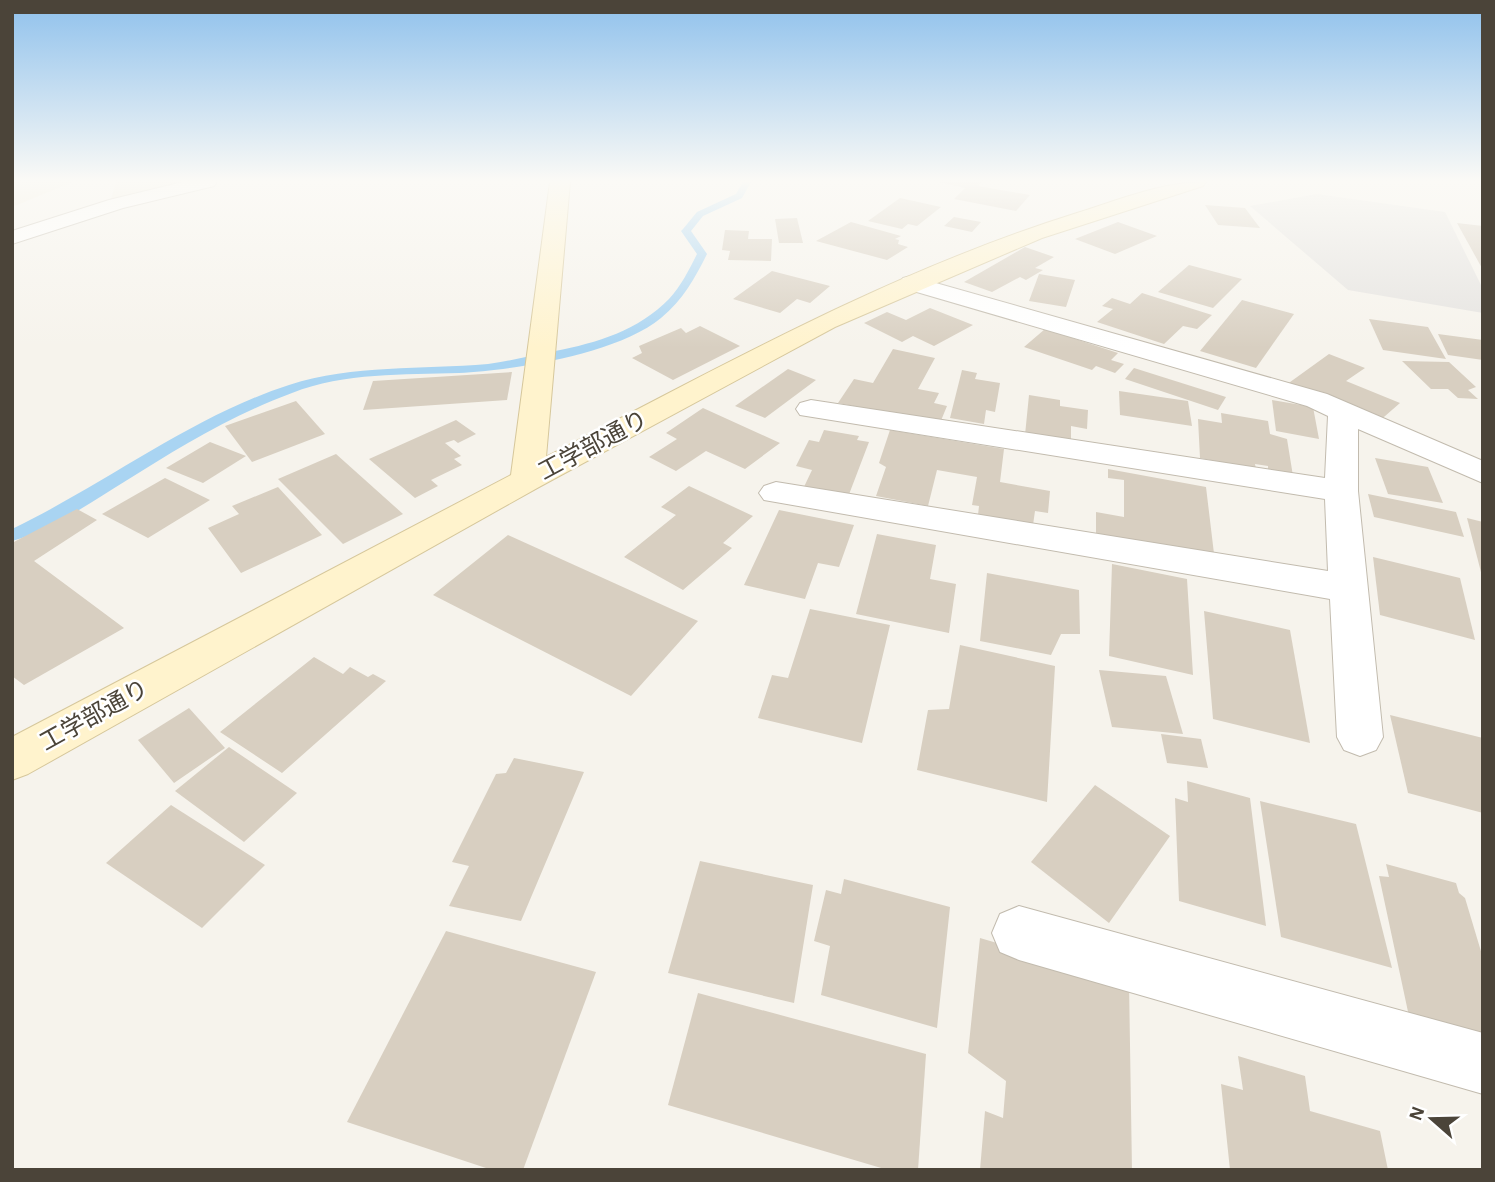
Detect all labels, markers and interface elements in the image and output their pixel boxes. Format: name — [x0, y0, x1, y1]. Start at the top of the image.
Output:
street label: 工学部通り — [534, 405, 652, 485]
street label: 工学部通り — [35, 675, 153, 755]
north arrow — [1397, 1084, 1467, 1154]
text: N — [1406, 1104, 1429, 1123]

